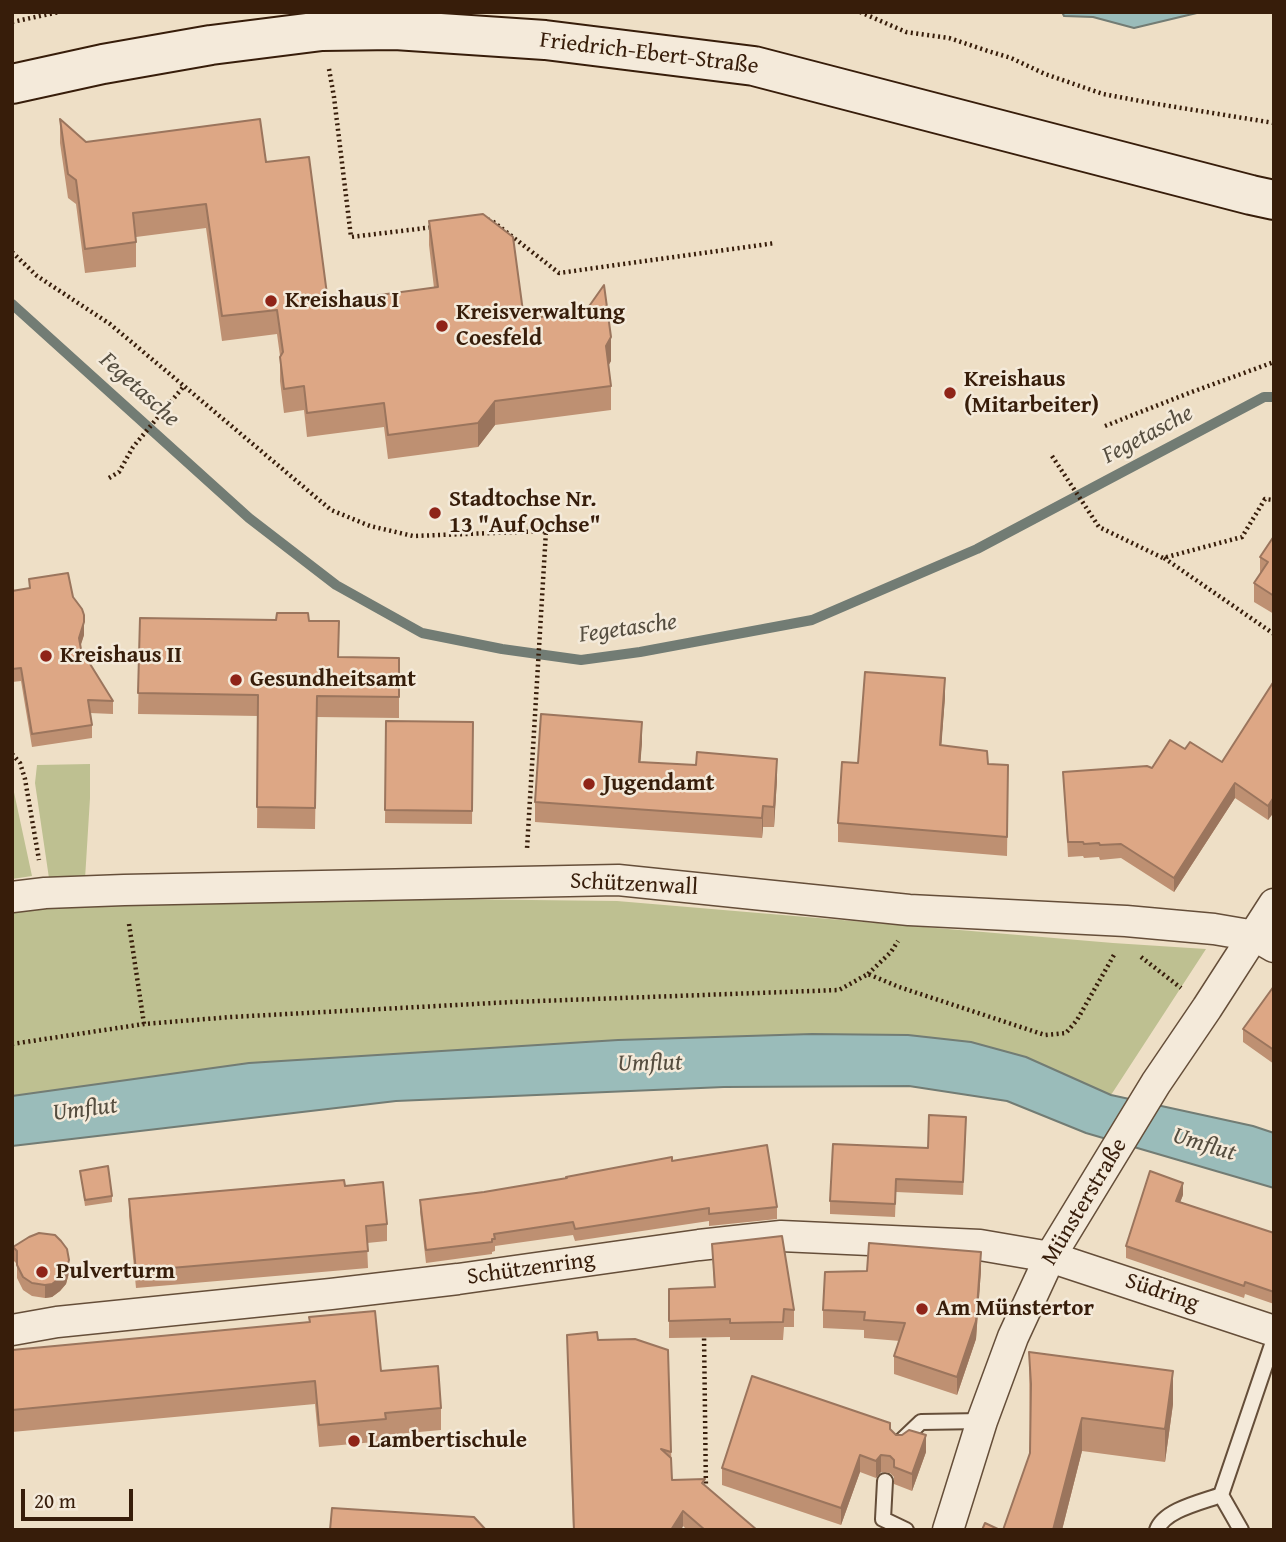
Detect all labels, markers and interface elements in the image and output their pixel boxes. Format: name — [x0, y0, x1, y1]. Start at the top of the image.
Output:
street label: Friedrich-Ebert-Straße — [538, 27, 760, 81]
place label: Kreishaus Ⅰ — [285, 287, 399, 315]
marker: Kreishaus Ⅰ — [263, 293, 279, 309]
place label: Kreisverwaltung Coesfeld — [456, 299, 625, 353]
marker: Kreisverwaltung Coesfeld — [434, 318, 450, 334]
water label: Fegetasche — [93, 346, 185, 434]
place label: Kreishaus (Mitarbeiter) — [964, 366, 1099, 420]
marker: Kreishaus (Mitarbeiter) — [942, 385, 958, 401]
water label: Fegetasche — [1098, 399, 1198, 471]
place label: Stadtochse Nr. 13 "Auf Ochse" — [449, 486, 601, 540]
marker: Stadtochse Nr. 13 "Auf Ochse" — [427, 505, 443, 521]
water label: Fegetasche — [577, 608, 679, 650]
place label: Kreishaus Ⅱ — [60, 642, 182, 670]
marker: Kreishaus Ⅱ — [38, 648, 54, 664]
place label: Gesundheitsamt — [250, 666, 416, 694]
marker: Gesundheitsamt — [228, 672, 244, 688]
place label: Jugendamt — [603, 770, 715, 798]
marker: Jugendamt — [581, 776, 597, 792]
street label: Schützenwall — [569, 868, 699, 902]
water label: Umflut — [617, 1049, 683, 1079]
water label: Umflut — [51, 1092, 119, 1128]
water label: Umflut — [1169, 1122, 1239, 1168]
street label: Münsterstraße — [1036, 1133, 1134, 1271]
street label: Schützenring — [465, 1246, 597, 1292]
place label: Pulverturm — [56, 1258, 175, 1286]
marker: Pulverturm — [34, 1264, 50, 1280]
street label: Südring — [1121, 1268, 1203, 1318]
place label: Am Münstertor — [936, 1295, 1094, 1323]
marker: Am Münstertor — [914, 1301, 930, 1317]
place label: Lambertischule — [368, 1427, 527, 1455]
marker: Lambertischule — [346, 1433, 362, 1449]
scale bar — [24, 1476, 136, 1520]
text: 20 m — [34, 1485, 76, 1516]

